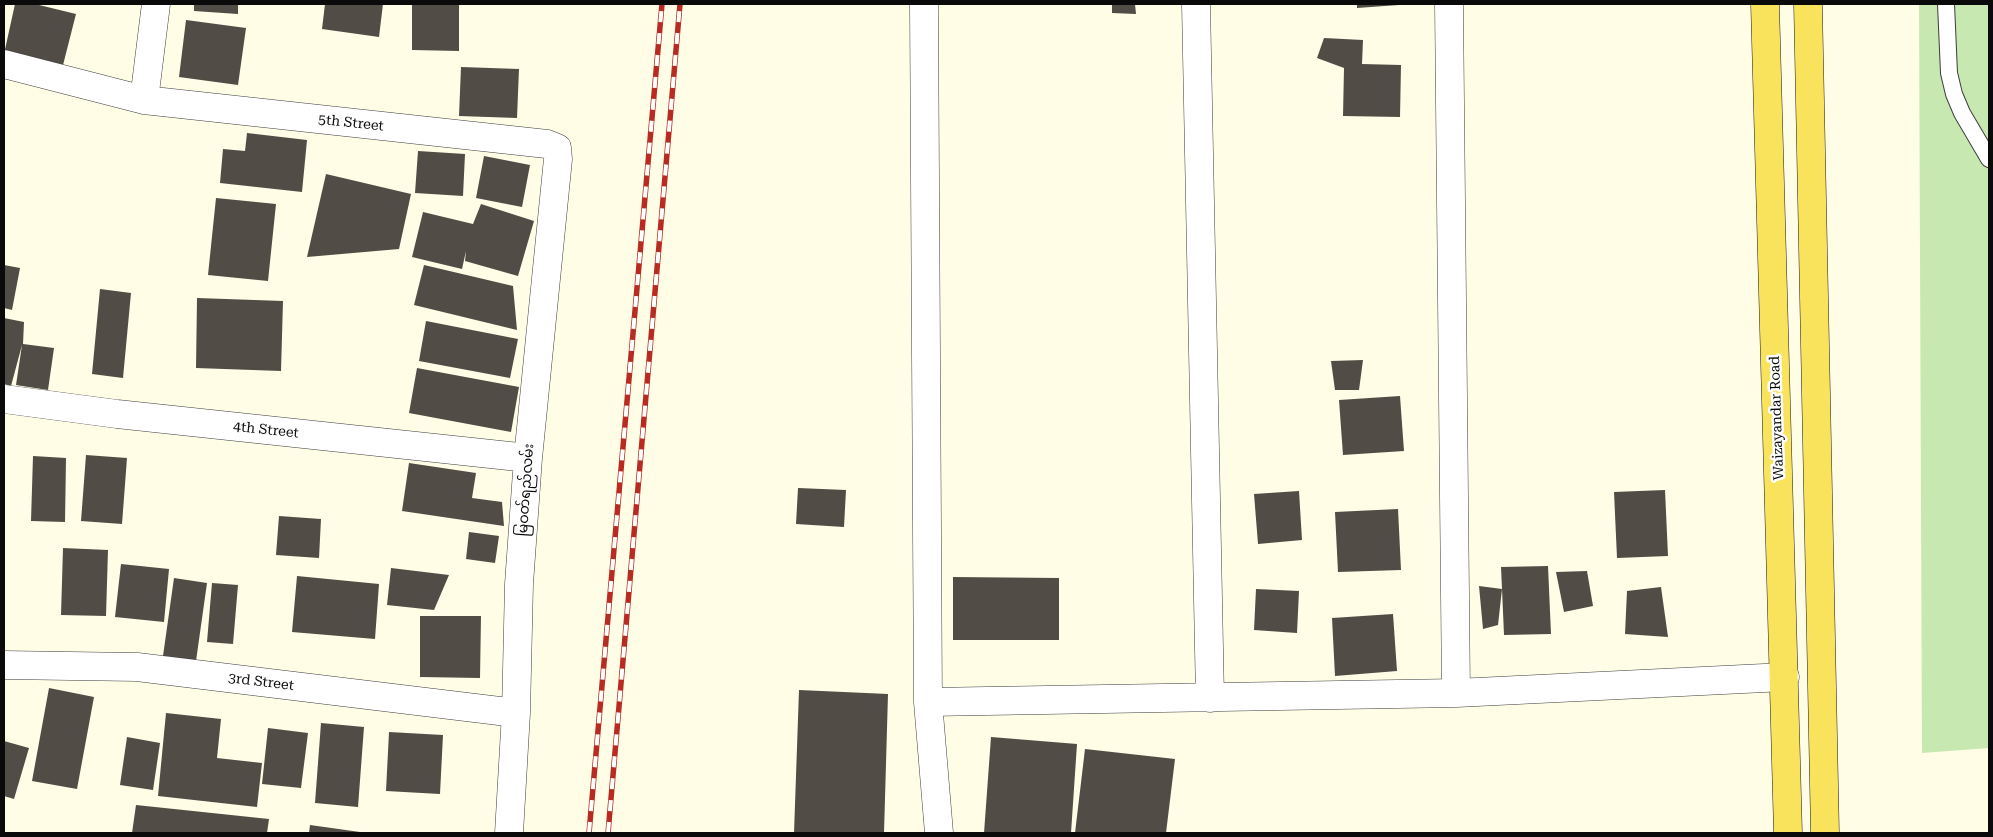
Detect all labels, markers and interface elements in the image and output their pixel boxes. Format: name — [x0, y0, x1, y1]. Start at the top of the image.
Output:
street label: 5th Street — [317, 111, 385, 135]
street label: Waizayandar Road — [1766, 356, 1788, 480]
street label: 4th Street — [232, 418, 300, 442]
street label: မြဝတ်ရည်လမ်း — [514, 443, 538, 537]
street label: 3rd Street — [227, 670, 295, 694]

